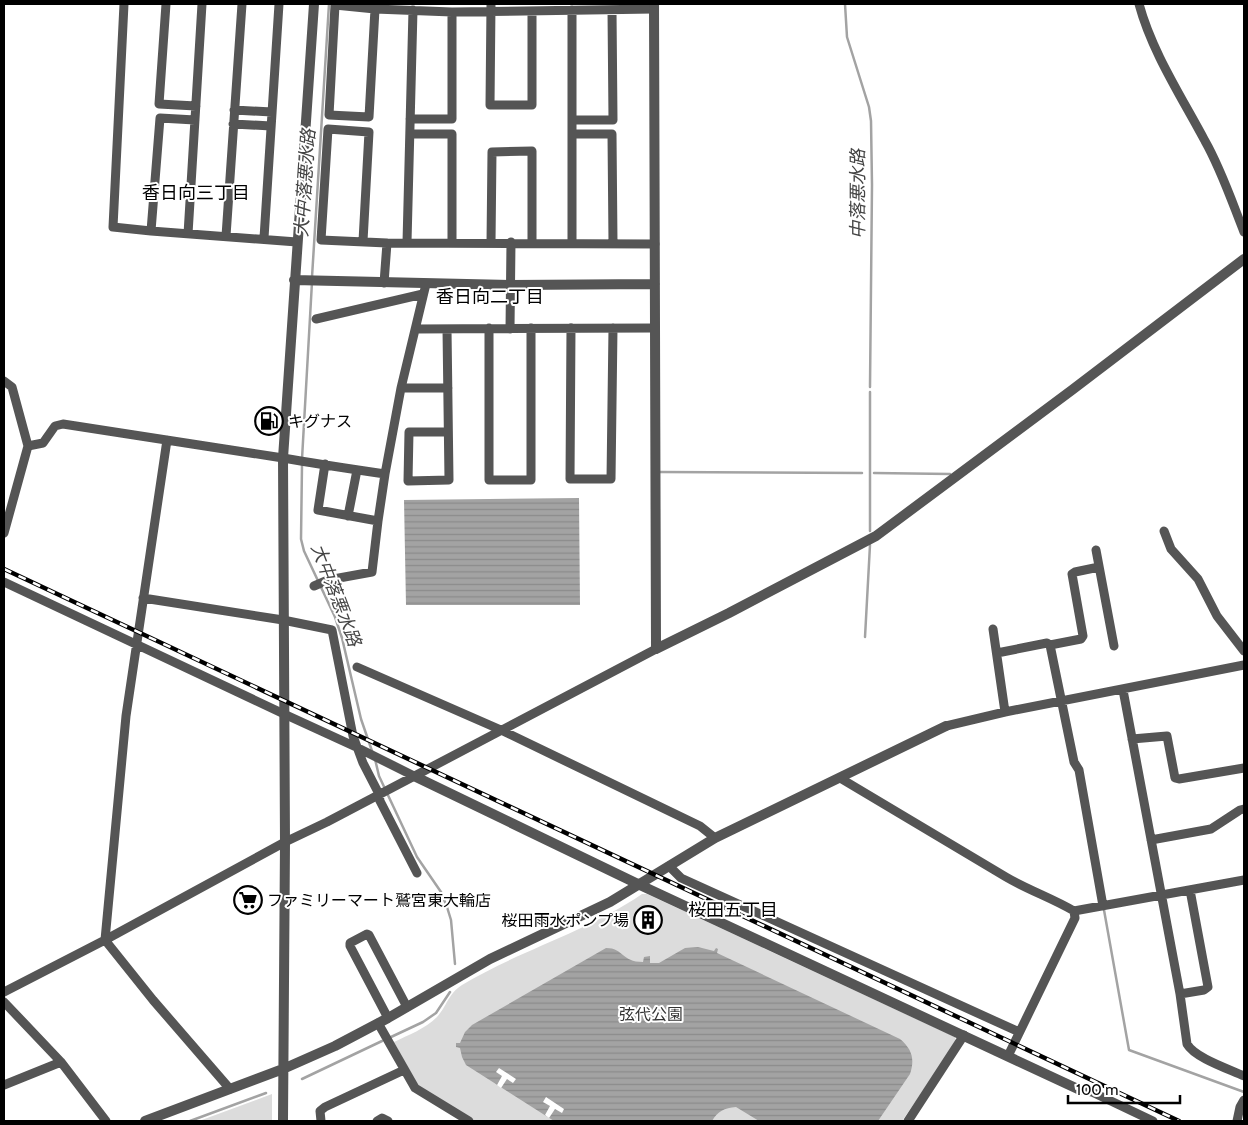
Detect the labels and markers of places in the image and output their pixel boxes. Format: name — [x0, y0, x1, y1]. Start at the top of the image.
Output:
fuel station icon: キグナス — [254, 406, 284, 436]
place label: キグナス — [288, 412, 352, 431]
supermarket icon: ファミリーマート鷲宮東大輪店 — [233, 885, 263, 915]
place label: ファミリーマート鷲宮東大輪店 — [267, 891, 491, 910]
building icon: 桜田雨水ポンプ場 — [633, 905, 663, 935]
place label: 桜田雨水ポンプ場 — [501, 911, 629, 930]

